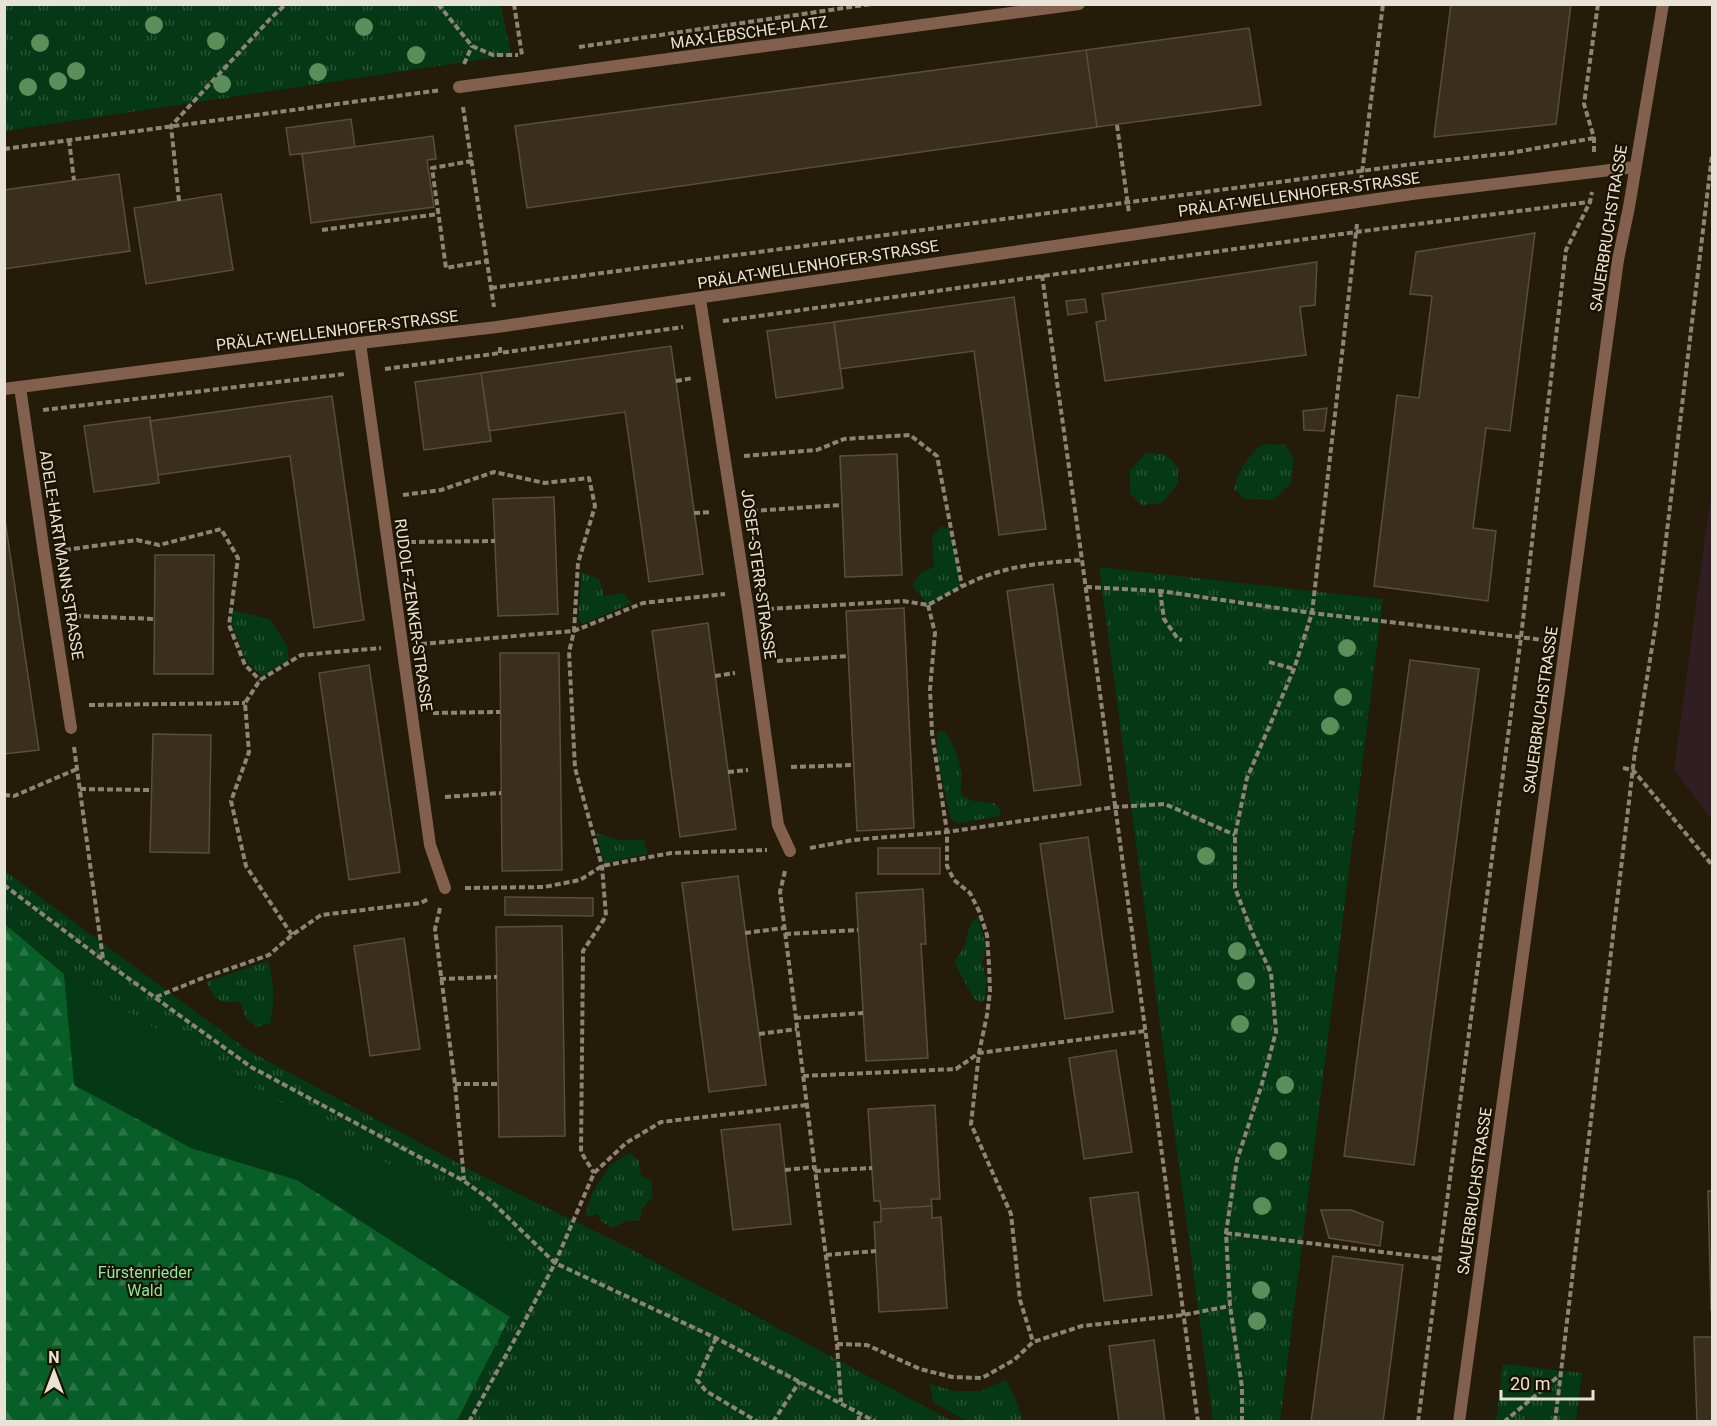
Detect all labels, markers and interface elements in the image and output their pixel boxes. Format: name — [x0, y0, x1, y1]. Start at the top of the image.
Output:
street label: MAX-LEBSCHE-PLATZ — [669, 12, 829, 53]
street label: SAUERBRUCHSTRASSE — [1586, 143, 1631, 313]
street label: PRÄLAT-WELLENHOFER-STRASSE — [1177, 168, 1421, 221]
street label: PRÄLAT-WELLENHOFER-STRASSE — [696, 236, 940, 293]
street label: PRÄLAT-WELLENHOFER-STRASSE — [215, 306, 459, 355]
street label: ADELE-HARTMANN-STRASSE — [36, 449, 87, 661]
street label: JOSEF-STERR-STRASSE — [737, 488, 780, 660]
street label: RUDOLF-ZENKER-STRASSE — [391, 517, 436, 713]
street label: SAUERBRUCHSTRASSE — [1519, 625, 1562, 795]
street label: SAUERBRUCHSTRASSE — [1453, 1106, 1496, 1276]
park label: Fürstenrieder Wald — [98, 1263, 193, 1300]
north arrow — [24, 1342, 84, 1402]
text: N — [48, 1348, 60, 1367]
scale bar — [1501, 1363, 1592, 1401]
text: 20 m — [1510, 1373, 1550, 1394]

